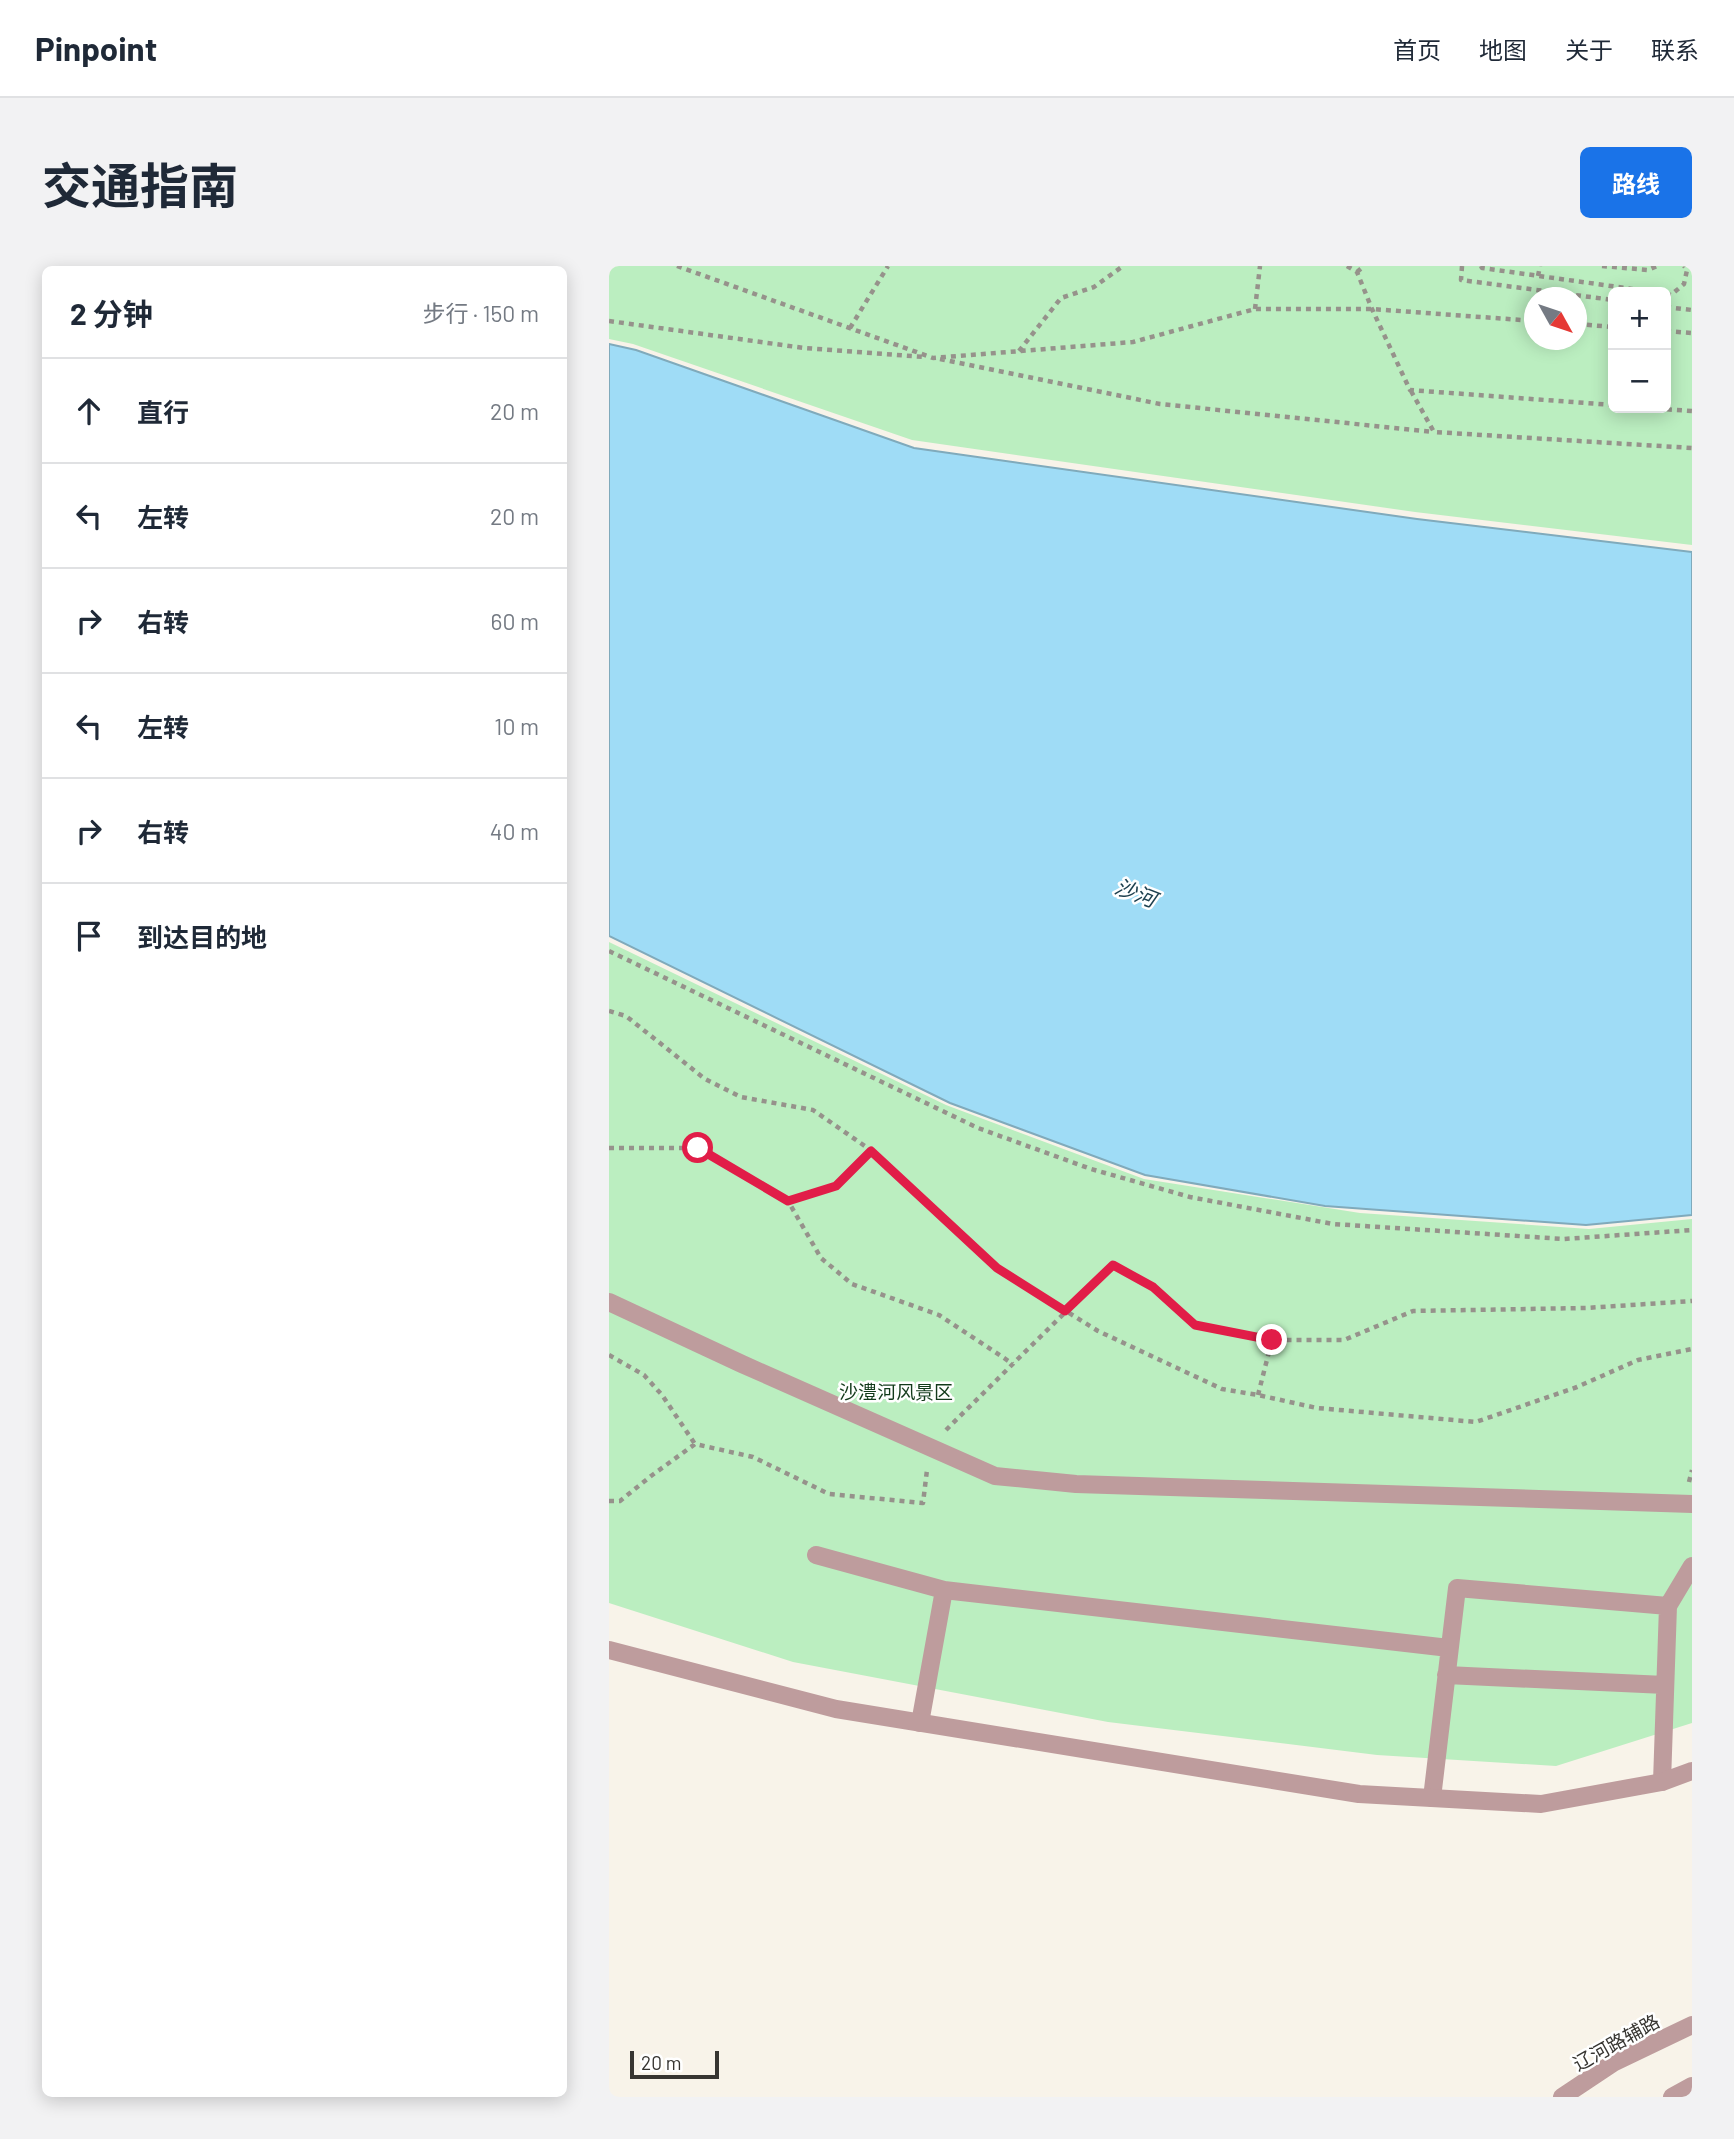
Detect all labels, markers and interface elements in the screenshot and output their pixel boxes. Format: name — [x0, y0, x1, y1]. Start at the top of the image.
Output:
text: Pinpoint — [35, 28, 157, 68]
text: 首页 — [1393, 35, 1441, 64]
text: 地图 — [1479, 35, 1527, 64]
text: 关于 — [1565, 35, 1613, 64]
text: 联系 — [1651, 35, 1699, 64]
button: 路线 — [1580, 147, 1692, 218]
text: 交通指南 — [42, 155, 238, 214]
north arrow — [1524, 287, 1587, 350]
map controls — [1608, 287, 1671, 413]
button: + — [1608, 287, 1671, 350]
text: 2 分钟 — [70, 295, 153, 331]
text: 步行 · 150 m — [422, 299, 539, 327]
button: − — [1608, 350, 1671, 413]
icon: ahead — [70, 392, 108, 430]
text: 直行 — [137, 396, 189, 427]
text: 20 m — [490, 397, 539, 425]
icon: left — [70, 497, 108, 535]
text: 左转 — [137, 501, 189, 532]
text: 20 m — [490, 502, 539, 530]
icon: right — [70, 602, 108, 640]
text: 右转 — [137, 606, 189, 637]
text: 60 m — [491, 607, 539, 635]
icon: left — [70, 707, 108, 745]
text: 左转 — [137, 711, 189, 742]
text: 10 m — [494, 712, 539, 740]
icon: right — [70, 812, 108, 850]
text: 右转 — [137, 816, 189, 847]
text: 40 m — [490, 817, 539, 845]
water label: 沙河 — [1112, 873, 1164, 913]
icon: arrive — [70, 917, 108, 955]
text: 到达目的地 — [137, 921, 267, 952]
route start — [682, 1132, 713, 1163]
route end — [1256, 1324, 1287, 1355]
park label: 沙澧河风景区 — [839, 1380, 953, 1403]
street label: 辽河路辅路 — [1569, 2009, 1663, 2075]
scale bar — [630, 2048, 719, 2080]
text: 20 m — [641, 2051, 681, 2074]

